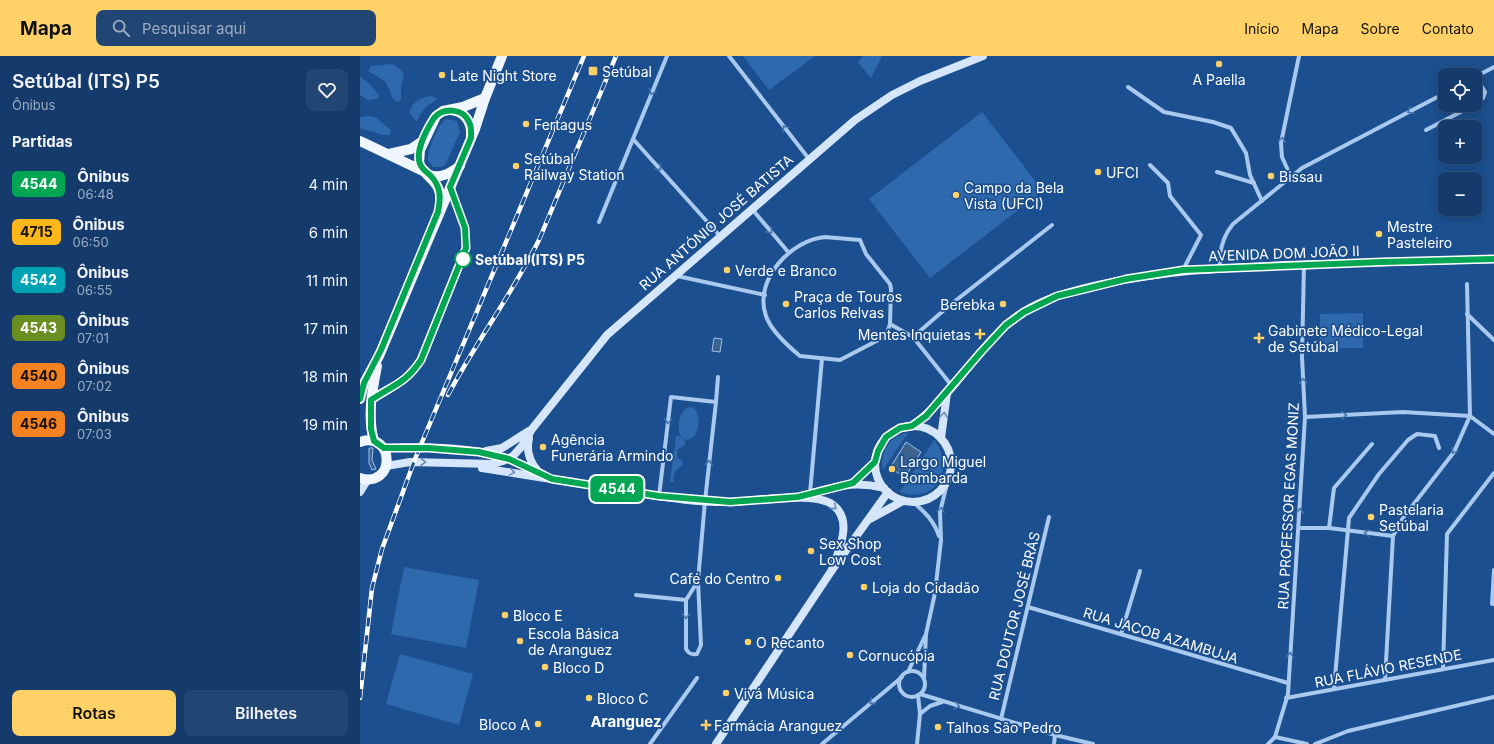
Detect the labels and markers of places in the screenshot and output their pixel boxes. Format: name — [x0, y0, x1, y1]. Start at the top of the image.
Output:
marker: A Paella — [1214, 59, 1224, 69]
place label: Setúbal — [602, 63, 652, 80]
marker: Setúbal — [587, 65, 599, 77]
place label: Late Night Store — [450, 67, 557, 84]
marker: Late Night Store — [437, 70, 447, 80]
place label: A Paella — [1192, 71, 1246, 88]
place label: Fertagus — [534, 116, 592, 133]
marker: Fertagus — [521, 119, 531, 129]
place label: Setúbal Railway Station — [524, 150, 625, 183]
marker: Setúbal Railway Station — [511, 161, 521, 171]
place label: UFCI — [1106, 164, 1139, 181]
marker: UFCI — [1093, 167, 1103, 177]
place label: Bissau — [1279, 168, 1322, 185]
marker: Bissau — [1266, 171, 1276, 181]
place label: Campo da Bela Vista (UFCI) — [964, 179, 1064, 212]
marker: Campo da Bela Vista (UFCI) — [951, 190, 961, 200]
place label: Mestre Pasteleiro — [1387, 218, 1452, 251]
marker: Mestre Pasteleiro — [1374, 229, 1384, 239]
marker: Setúbal (ITS) P5 — [454, 250, 472, 268]
place label: Setúbal (ITS) P5 — [475, 251, 585, 268]
place label: Verde e Branco — [735, 262, 837, 279]
marker: Verde e Branco — [722, 265, 732, 275]
place label: Praça de Touros Carlos Relvas — [794, 288, 902, 321]
place label: Berebka — [940, 296, 995, 313]
marker: Praça de Touros Carlos Relvas — [781, 299, 791, 309]
marker: Berebka — [998, 299, 1008, 309]
place label: Gabinete Médico-Legal de Setúbal — [1268, 322, 1423, 355]
place label: Mentes Inquietas — [858, 326, 971, 343]
marker: Mentes Inquietas — [974, 328, 986, 340]
marker: Gabinete Médico-Legal de Setúbal — [1253, 332, 1265, 344]
place label: Agência Funerária Armindo — [551, 431, 673, 464]
marker: Agência Funerária Armindo — [538, 442, 548, 452]
place label: Largo Miguel Bombarda — [900, 453, 986, 486]
marker: Largo Miguel Bombarda — [887, 464, 897, 474]
place label: Pastelaria Setúbal — [1379, 501, 1444, 534]
marker: Pastelaria Setúbal — [1366, 512, 1376, 522]
place label: Sex Shop Low Cost — [819, 535, 882, 568]
marker: Sex Shop Low Cost — [806, 546, 816, 556]
place label: Café do Centro — [669, 570, 770, 587]
marker: Café do Centro — [773, 573, 783, 583]
place label: Loja do Cidadão — [872, 579, 979, 596]
marker: Loja do Cidadão — [859, 582, 869, 592]
place label: Bloco E — [513, 607, 563, 624]
marker: Bloco E — [500, 610, 510, 620]
place label: Escola Básica de Aranguez — [528, 625, 619, 658]
place label: O Recanto — [756, 634, 825, 651]
marker: Escola Básica de Aranguez — [515, 636, 525, 646]
marker: O Recanto — [743, 637, 753, 647]
place label: Cornucópia — [858, 647, 935, 664]
marker: Cornucópia — [845, 650, 855, 660]
place label: Bloco D — [553, 659, 604, 676]
marker: Bloco D — [540, 662, 550, 672]
place label: Vivá Música — [734, 685, 814, 702]
marker: Vivá Música — [721, 688, 731, 698]
place label: Bloco C — [597, 690, 649, 707]
marker: Bloco C — [584, 693, 594, 703]
place label: Bloco A — [479, 716, 530, 733]
place label: Farmácia Aranguez — [714, 717, 842, 734]
marker: Bloco A — [533, 719, 543, 729]
place label: Talhos São Pedro — [946, 719, 1061, 736]
marker: Farmácia Aranguez — [701, 720, 711, 730]
marker: Talhos São Pedro — [933, 722, 943, 732]

